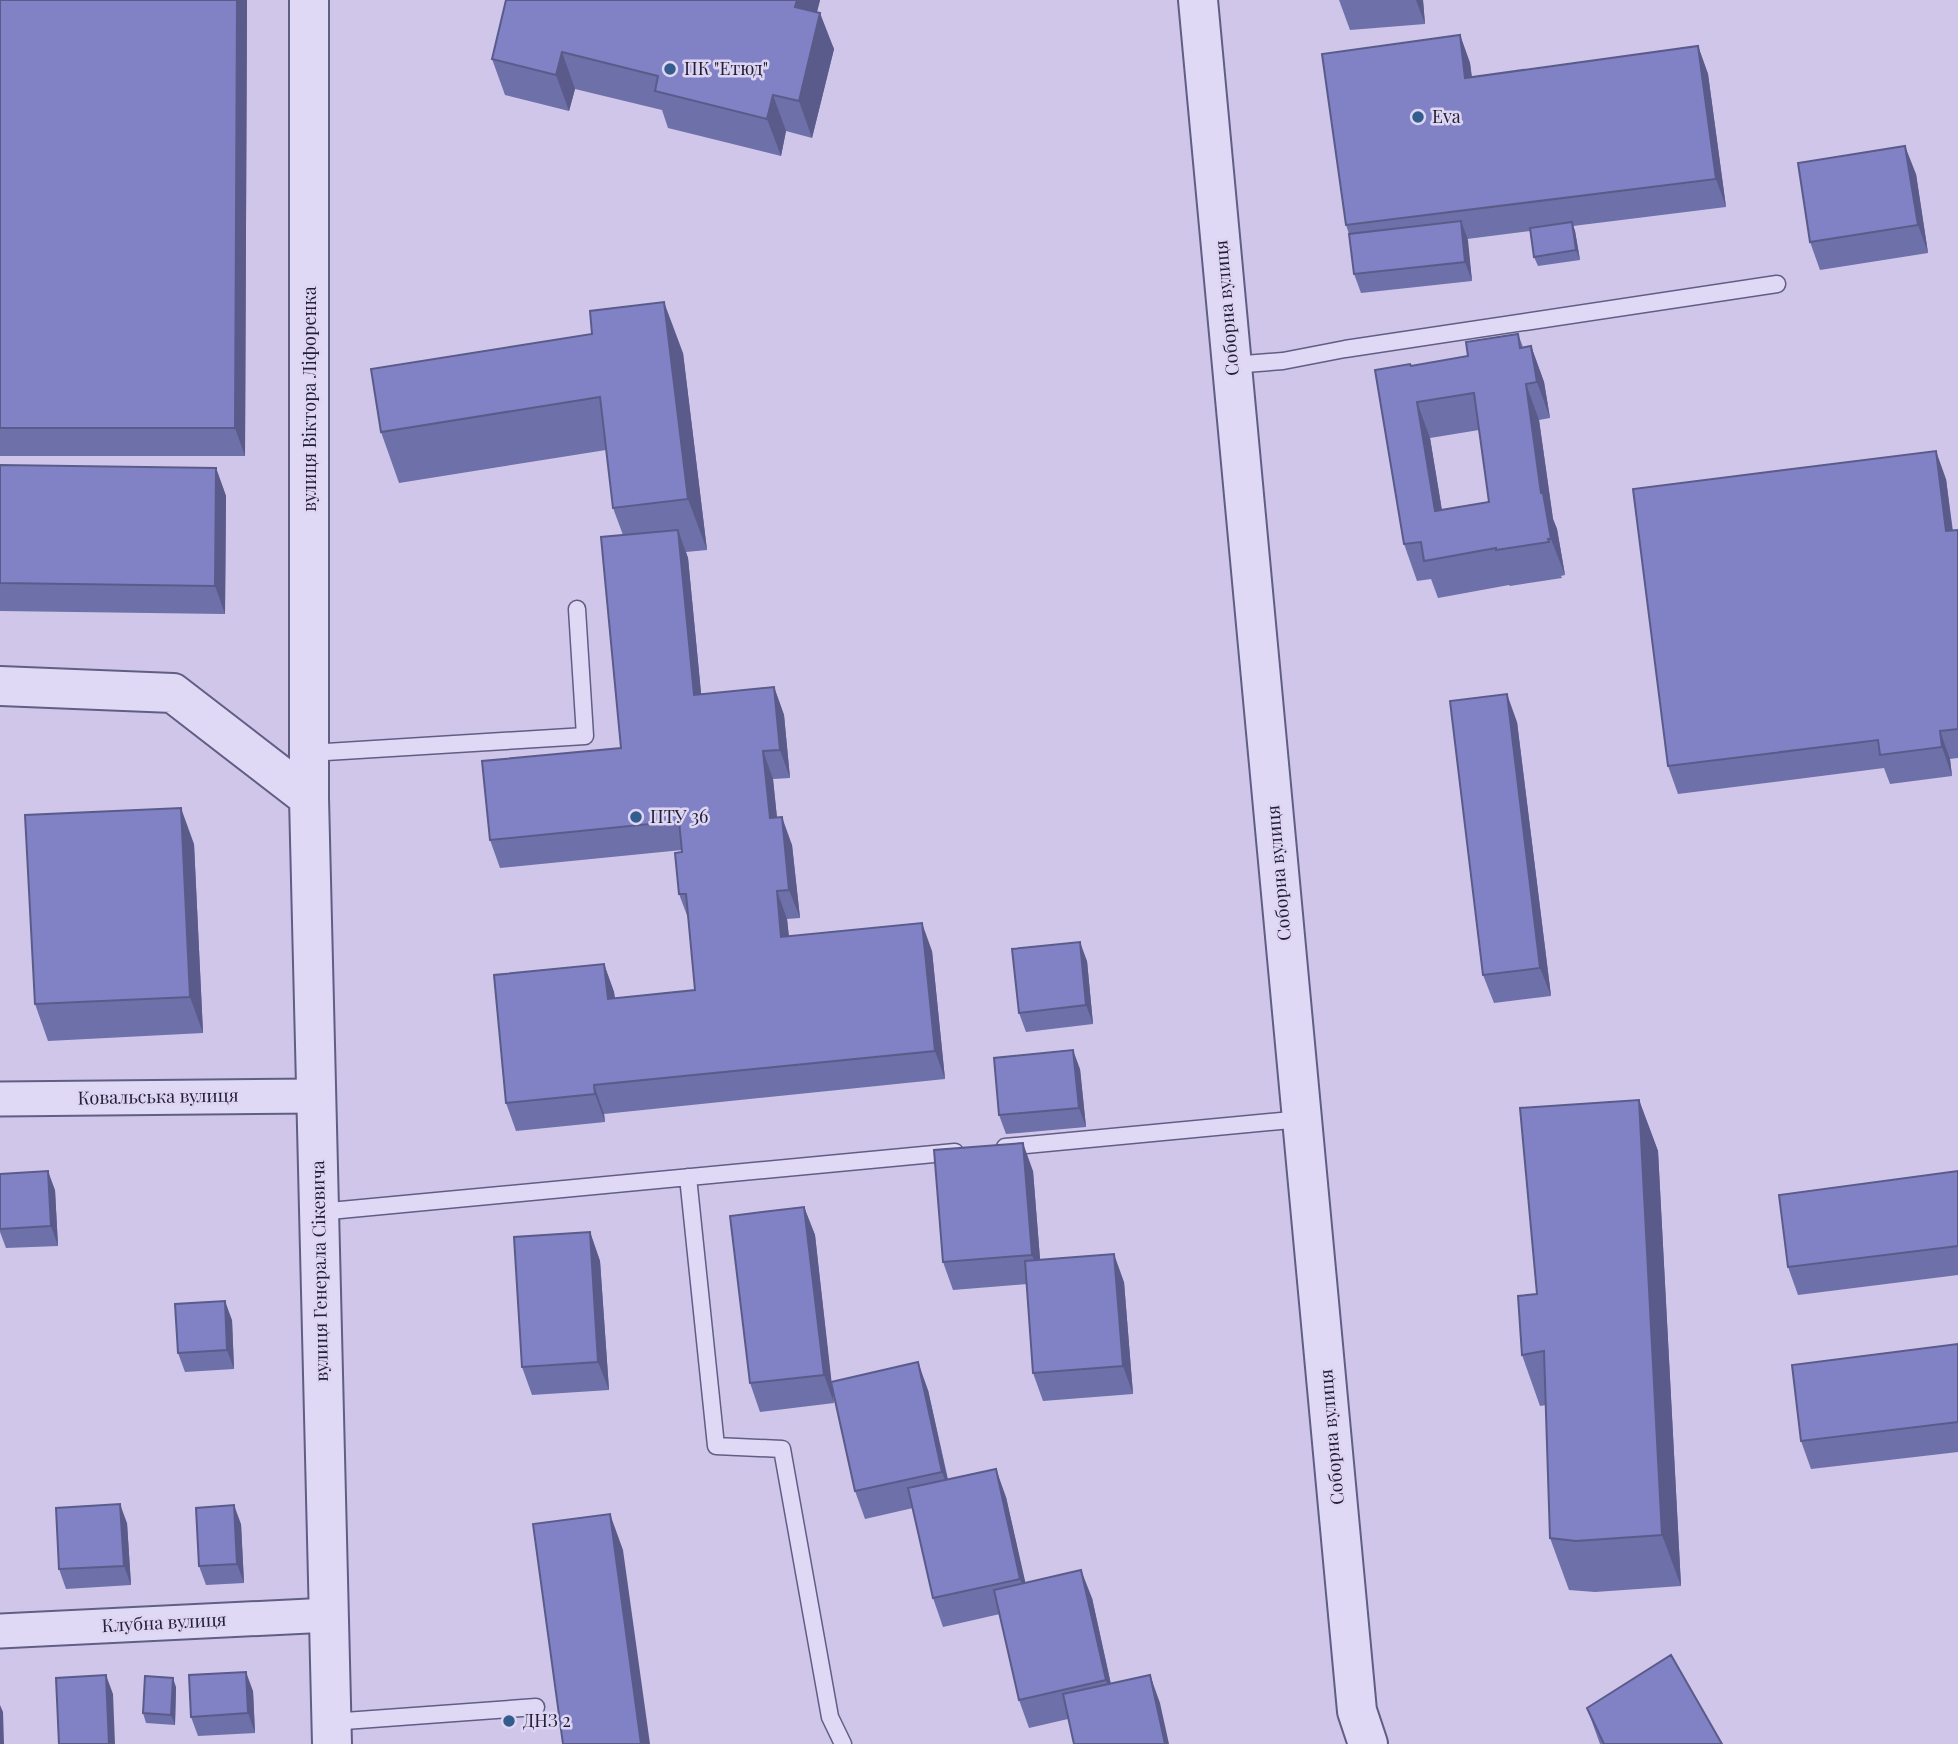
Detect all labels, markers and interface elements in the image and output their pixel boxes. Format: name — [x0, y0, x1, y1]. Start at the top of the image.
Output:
place label: ПК "Етюд" — [684, 56, 768, 80]
marker: ПК "Етюд" — [662, 61, 678, 77]
place label: Eva — [1432, 104, 1461, 128]
marker: Eva — [1410, 109, 1426, 125]
street label: Соборна вулиця — [1208, 239, 1244, 377]
street label: вулиця Віктора Ліфоренка — [297, 286, 321, 512]
place label: ПТУ 36 — [650, 804, 708, 828]
street label: Соборна вулиця — [1260, 804, 1296, 942]
marker: ПТУ 36 — [628, 809, 644, 825]
street label: Ковальська вулиця — [77, 1083, 239, 1109]
street label: вулиця Генерала Сікевича — [305, 1160, 333, 1382]
street label: Соборна вулиця — [1313, 1368, 1349, 1506]
street label: Клубна вулиця — [101, 1607, 227, 1637]
place label: ДНЗ 2 — [523, 1708, 571, 1732]
marker: ДНЗ 2 — [501, 1713, 517, 1729]

